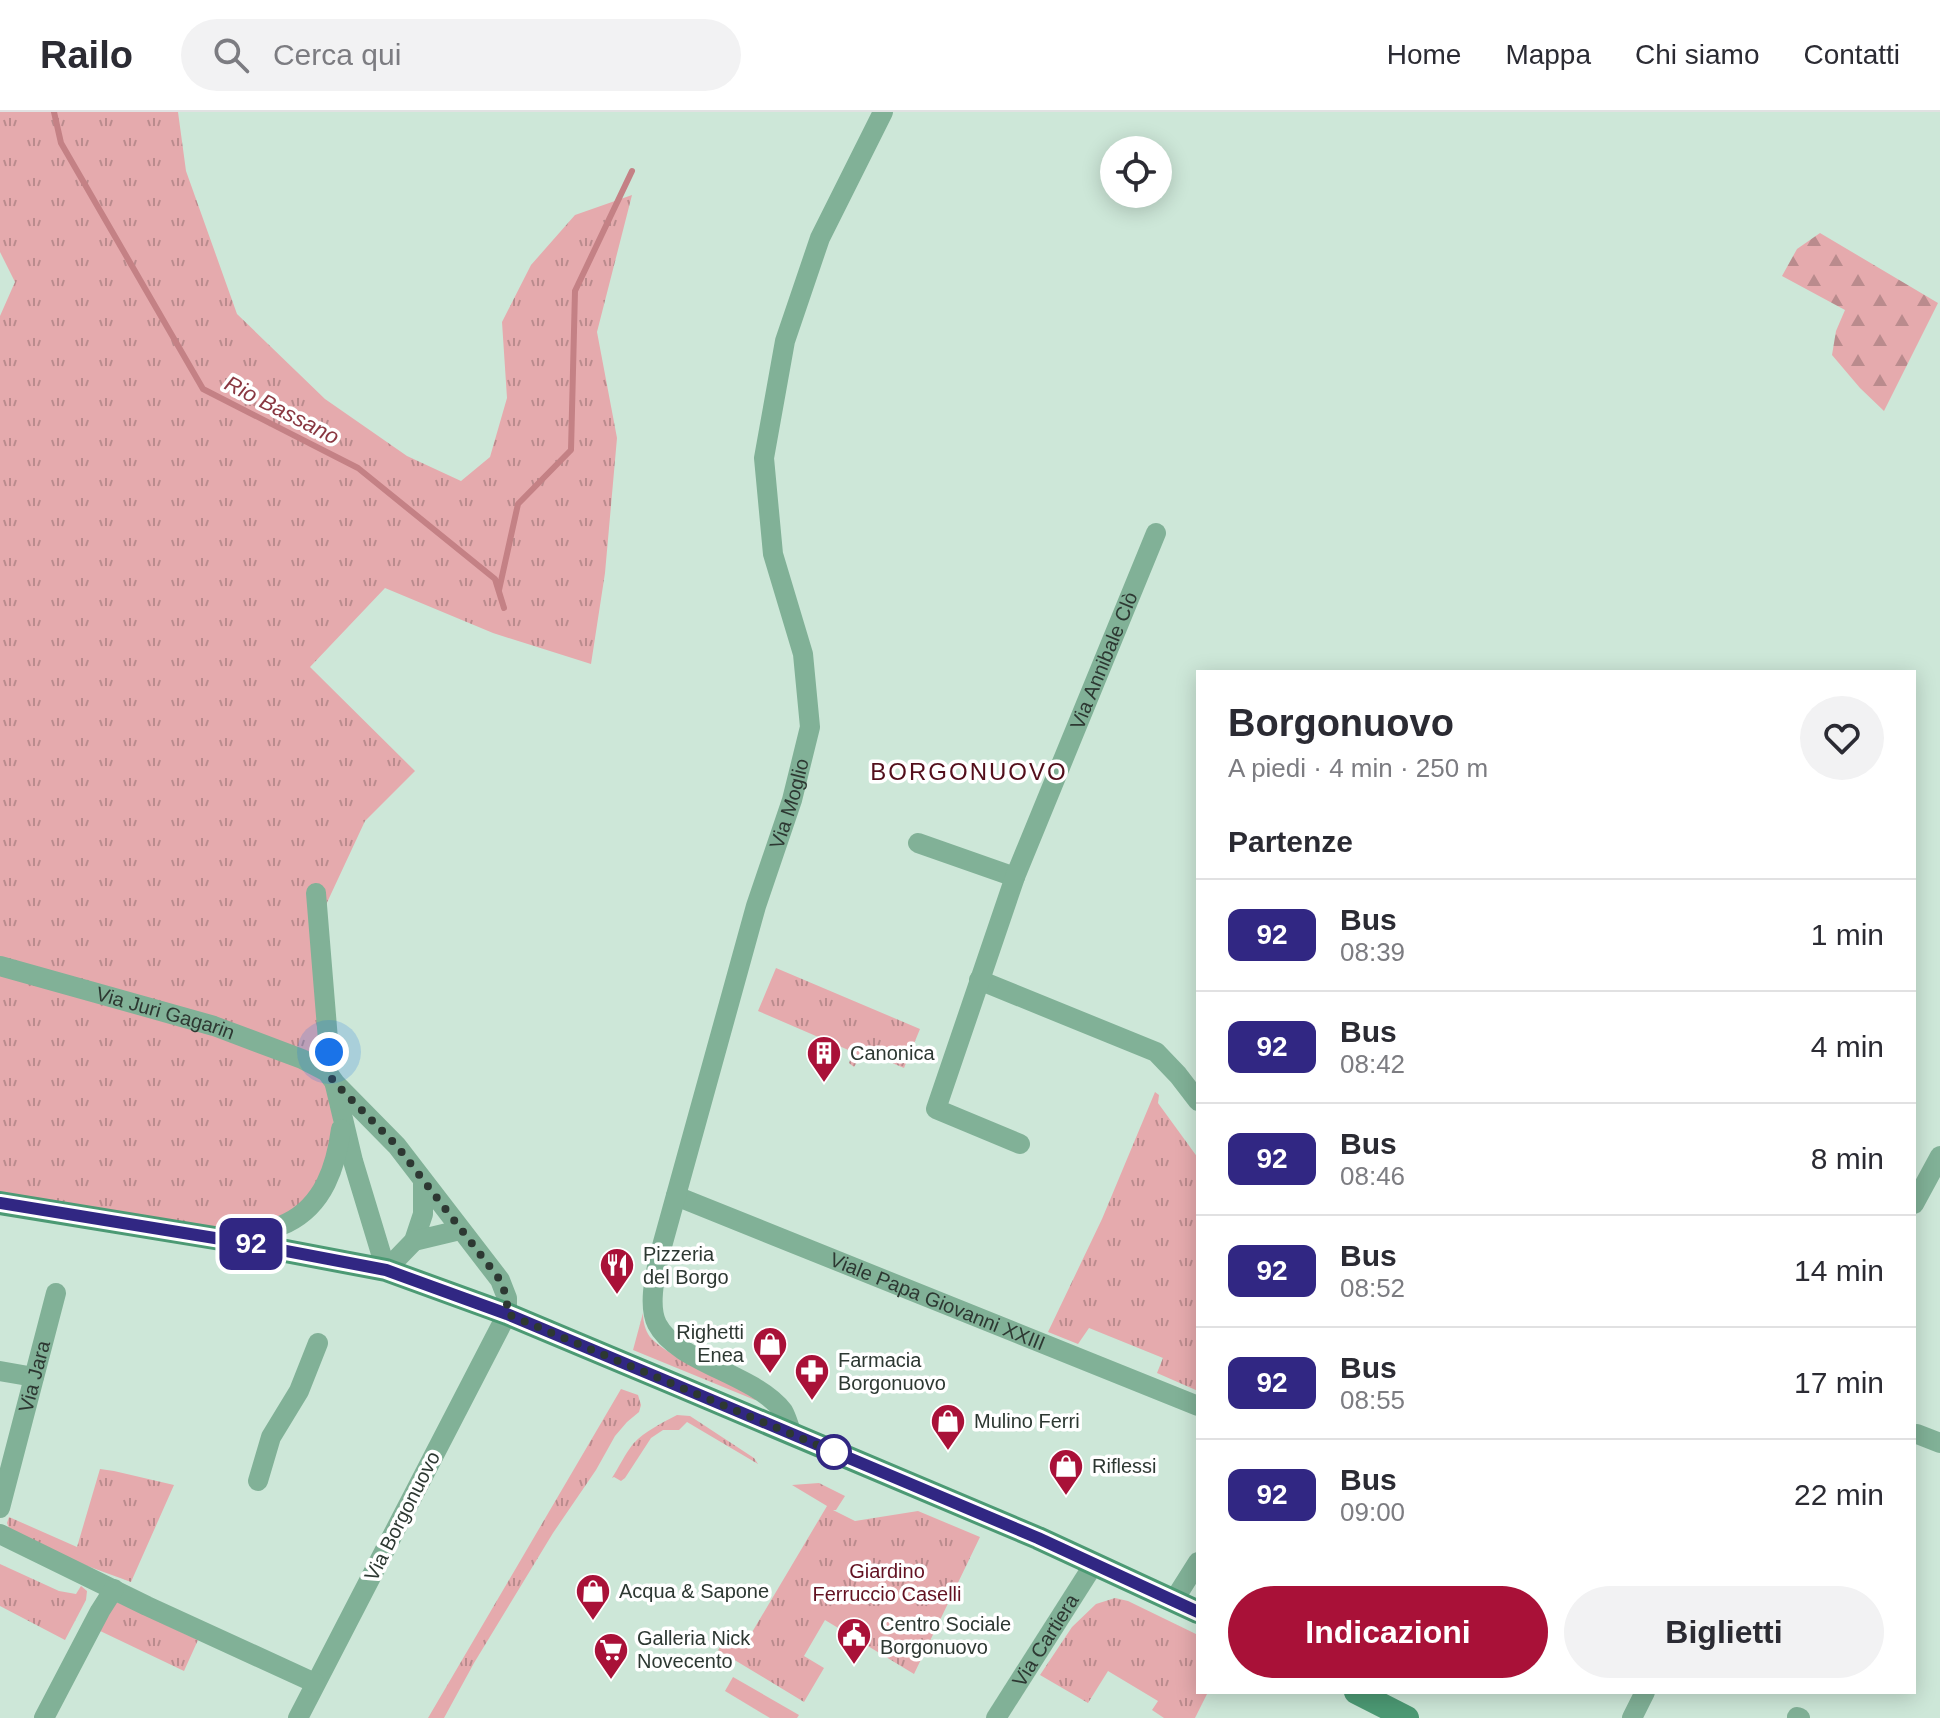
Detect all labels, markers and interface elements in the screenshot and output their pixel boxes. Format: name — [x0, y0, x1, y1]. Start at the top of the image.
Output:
search box — [181, 19, 741, 91]
icon: search — [209, 33, 253, 77]
text: Railo — [40, 34, 133, 76]
text: Cerca qui — [273, 38, 401, 71]
text: Home — [1387, 39, 1461, 70]
text: Mappa — [1505, 39, 1591, 70]
text: Chi siamo — [1635, 39, 1760, 70]
text: Contatti — [1804, 39, 1900, 70]
map controls — [1100, 136, 1172, 208]
button: locate — [1100, 136, 1172, 208]
water label: Rio Bassano — [221, 371, 343, 449]
street label: Via Annibale Clò — [1066, 589, 1142, 732]
button: heart — [1800, 696, 1884, 780]
text: Borgonuovo — [1228, 702, 1454, 744]
text: A piedi · 4 min · 250 m — [1228, 753, 1488, 783]
street label: Via Moglio — [765, 756, 813, 851]
district label: BORGONUOVO — [870, 758, 1068, 785]
text: Partenze — [1228, 825, 1353, 858]
text: Bus — [1340, 903, 1397, 936]
text: 1 min — [1811, 918, 1884, 951]
text: 92 — [1256, 919, 1288, 950]
text: 08:39 — [1340, 937, 1405, 967]
street label: Via Juri Gagarin — [94, 983, 238, 1044]
text: Bus — [1340, 1015, 1397, 1048]
text: 4 min — [1811, 1030, 1884, 1063]
text: 92 — [1256, 1031, 1288, 1062]
your location — [309, 1032, 349, 1072]
building icon: Canonica — [805, 1034, 843, 1084]
place label: Canonica — [850, 1042, 935, 1064]
text: 08:42 — [1340, 1049, 1405, 1079]
text: Bus — [1340, 1127, 1397, 1160]
text: 8 min — [1811, 1142, 1884, 1175]
text: 92 — [1256, 1143, 1288, 1174]
text: 08:46 — [1340, 1161, 1405, 1191]
line badge: 92 — [215, 1218, 287, 1270]
text: 92 — [235, 1228, 267, 1259]
text: Bus — [1340, 1239, 1397, 1272]
place label: Pizzeria del Borgo — [643, 1243, 729, 1288]
restaurant icon: Pizzeria del Borgo — [598, 1246, 636, 1296]
street label: Viale Papa Giovanni XXIII — [827, 1248, 1048, 1354]
text: 14 min — [1794, 1254, 1884, 1287]
text: 92 — [1256, 1255, 1288, 1286]
text: 08:52 — [1340, 1273, 1405, 1303]
place label: Righetti Enea — [676, 1321, 745, 1366]
shop icon: Righetti Enea — [751, 1325, 789, 1375]
street label: Via Jara — [14, 1337, 54, 1415]
place label: Farmacia Borgonuovo — [838, 1349, 946, 1394]
text: Bus — [1340, 1351, 1397, 1384]
pharmacy icon: Farmacia Borgonuovo — [793, 1352, 831, 1402]
text: 17 min — [1794, 1366, 1884, 1399]
text: 92 — [1256, 1367, 1288, 1398]
text: 08:55 — [1340, 1385, 1405, 1415]
shop icon: Mulino Ferri — [929, 1402, 967, 1452]
place label: Mulino Ferri — [974, 1410, 1080, 1432]
unlabelled marker — [817, 1435, 851, 1469]
shop icon: Riflessi — [1047, 1447, 1085, 1497]
street label: Via Borgonuovo — [360, 1448, 444, 1584]
place label: Riflessi — [1092, 1455, 1156, 1477]
text: Bus — [1340, 1463, 1397, 1496]
text: 22 min — [1794, 1478, 1884, 1511]
text: 92 — [1256, 1479, 1288, 1510]
text: 09:00 — [1340, 1497, 1405, 1527]
park label: Giardino Ferruccio Caselli — [813, 1560, 961, 1605]
shop icon: Acqua & Sapone — [574, 1572, 612, 1622]
place label: Acqua & Sapone — [619, 1580, 769, 1602]
button: Indicazioni — [1228, 1586, 1548, 1678]
button: Biglietti — [1564, 1586, 1884, 1678]
street label: Via Cartiera — [1008, 1589, 1083, 1691]
place label: Centro Sociale Borgonuovo — [880, 1613, 1011, 1658]
public building icon: Centro Sociale Borgonuovo — [835, 1616, 873, 1666]
place label: Galleria Nick Novecento — [637, 1627, 751, 1672]
supermarket icon: Galleria Nick Novecento — [592, 1631, 630, 1681]

